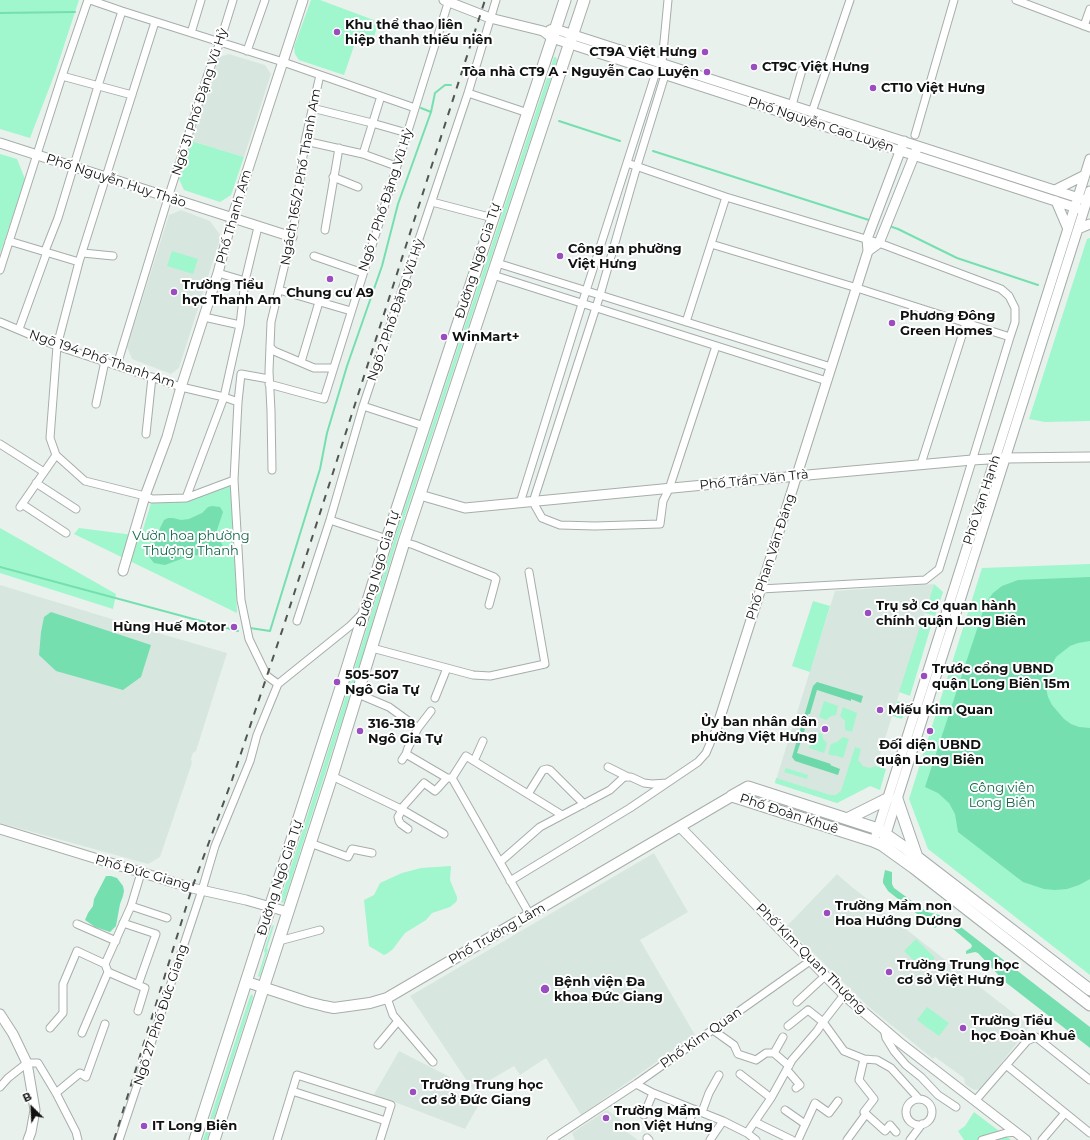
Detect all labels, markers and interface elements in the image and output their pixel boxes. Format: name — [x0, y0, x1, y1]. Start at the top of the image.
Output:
place label: Khu thể thao liên hiệp thanh thiếu niên — [345, 17, 492, 48]
street label: Ngõ 31 Phố Đặng Vũ Hỷ — [169, 26, 231, 178]
marker: Khu thể thao liên hiệp thanh thiếu niên — [332, 27, 342, 37]
place label: CT9A Việt Hưng — [589, 44, 697, 60]
marker: CT9A Việt Hưng — [700, 47, 710, 57]
place label: CT9C Việt Hưng — [762, 59, 869, 75]
marker: CT9C Việt Hưng — [749, 62, 759, 72]
place label: Tòa nhà CT9 A - Nguyễn Cao Luyện — [462, 64, 699, 80]
marker: Tòa nhà CT9 A - Nguyễn Cao Luyện — [702, 67, 712, 77]
place label: CT10 Việt Hưng — [881, 80, 985, 96]
marker: CT10 Việt Hưng — [868, 83, 878, 93]
street label: Ngách 165/2 Phố Thanh Am — [278, 87, 324, 267]
street label: Phố Nguyễn Cao Luyện — [746, 94, 896, 156]
street label: Ngõ 7 Phố Đặng Vũ Hỷ — [355, 126, 417, 274]
street label: Phố Nguyễn Huy Thảo — [44, 151, 188, 211]
street label: Phố Thanh Am — [213, 168, 255, 266]
street label: Đường Ngô Gia Tự — [452, 201, 504, 321]
street label: Ngõ 2 Phố Đặng Vũ Hỷ — [364, 237, 428, 383]
place label: Công an phường Việt Hưng — [568, 241, 682, 272]
marker: Công an phường Việt Hưng — [555, 251, 565, 261]
marker: Chung cư A9 — [325, 274, 335, 284]
place label: Trường Tiểu học Thanh Am — [182, 277, 281, 308]
place label: Chung cư A9 — [286, 285, 374, 301]
marker: Trường Tiểu học Thanh Am — [169, 287, 179, 297]
place label: Phương Đông Green Homes — [900, 308, 995, 339]
marker: Phương Đông Green Homes — [887, 318, 897, 328]
street label: Ngõ 194 Phố Thanh Am — [27, 327, 177, 391]
place label: WinMart+ — [452, 329, 519, 345]
marker: WinMart+ — [439, 332, 449, 342]
street label: Phố Vạn Hạnh — [960, 453, 1004, 547]
street label: Phố Trần Văn Trà — [699, 467, 809, 493]
street label: Phố Phan Văn Đáng — [743, 492, 799, 622]
street label: Đường Ngô Gia Tự — [353, 509, 403, 629]
park label: Vườn hoa phường Thượng Thanh — [132, 528, 250, 559]
place label: Trụ sở Cơ quan hành chính quận Long Biên — [876, 598, 1026, 629]
marker: Trụ sở Cơ quan hành chính quận Long Biên — [863, 608, 873, 618]
place label: Hùng Huế Motor — [113, 619, 226, 635]
marker: Hùng Huế Motor — [229, 622, 239, 632]
place label: Trước cổng UBND quận Long Biên 15m — [932, 661, 1070, 692]
place label: 505-507 Ngô Gia Tự — [345, 667, 419, 698]
marker: Trước cổng UBND quận Long Biên 15m — [919, 671, 929, 681]
marker: 505-507 Ngô Gia Tự — [332, 677, 342, 687]
place label: Miếu Kim Quan — [888, 702, 993, 718]
marker: Miếu Kim Quan — [875, 705, 885, 715]
place label: Ủy ban nhân dân phường Việt Hưng — [691, 714, 817, 745]
place label: 316-318 Ngô Gia Tự — [368, 716, 442, 747]
marker: Ủy ban nhân dân phường Việt Hưng — [820, 724, 830, 734]
marker: 316-318 Ngô Gia Tự — [355, 726, 365, 736]
marker: Đối diện UBND quận Long Biên — [925, 726, 935, 736]
place label: Đối diện UBND quận Long Biên — [876, 737, 984, 768]
park label: Công viên Long Biên — [969, 780, 1035, 811]
street label: Phố Đoàn Khuê — [738, 791, 840, 837]
street label: Đường Ngô Gia Tự — [254, 818, 306, 938]
street label: Phố Đức Giang — [93, 852, 193, 894]
place label: Trường Mầm non Hoa Hướng Dương — [835, 898, 962, 929]
street label: Phố Trường Lâm — [446, 900, 548, 968]
street label: Phố Kim Quan Thượng — [753, 901, 869, 1017]
marker: Trường Mầm non Hoa Hướng Dương — [822, 908, 832, 918]
street label: Ngõ 27 Phố Đức Giang — [131, 942, 191, 1088]
place label: Trường Trung học cơ sở Việt Hưng — [897, 957, 1019, 988]
marker: Trường Trung học cơ sở Việt Hưng — [884, 967, 894, 977]
place label: Bệnh viện Đa khoa Đức Giang — [554, 974, 663, 1005]
marker: Bệnh viện Đa khoa Đức Giang — [539, 983, 551, 995]
street label: Phố Kim Quan — [657, 1004, 745, 1072]
place label: Trường Tiểu học Đoàn Khuê — [971, 1013, 1076, 1044]
marker: Trường Tiểu học Đoàn Khuê — [958, 1023, 968, 1033]
place label: Trường Trung học cơ sở Đức Giang — [421, 1077, 543, 1108]
marker: Trường Trung học cơ sở Đức Giang — [408, 1087, 418, 1097]
north arrow — [12, 1088, 52, 1128]
text: B — [20, 1089, 34, 1105]
place label: Trường Mầm non Việt Hưng — [614, 1103, 713, 1134]
marker: Trường Mầm non Việt Hưng — [601, 1113, 611, 1123]
place label: IT Long Biên — [152, 1118, 237, 1134]
marker: IT Long Biên — [139, 1121, 149, 1131]

